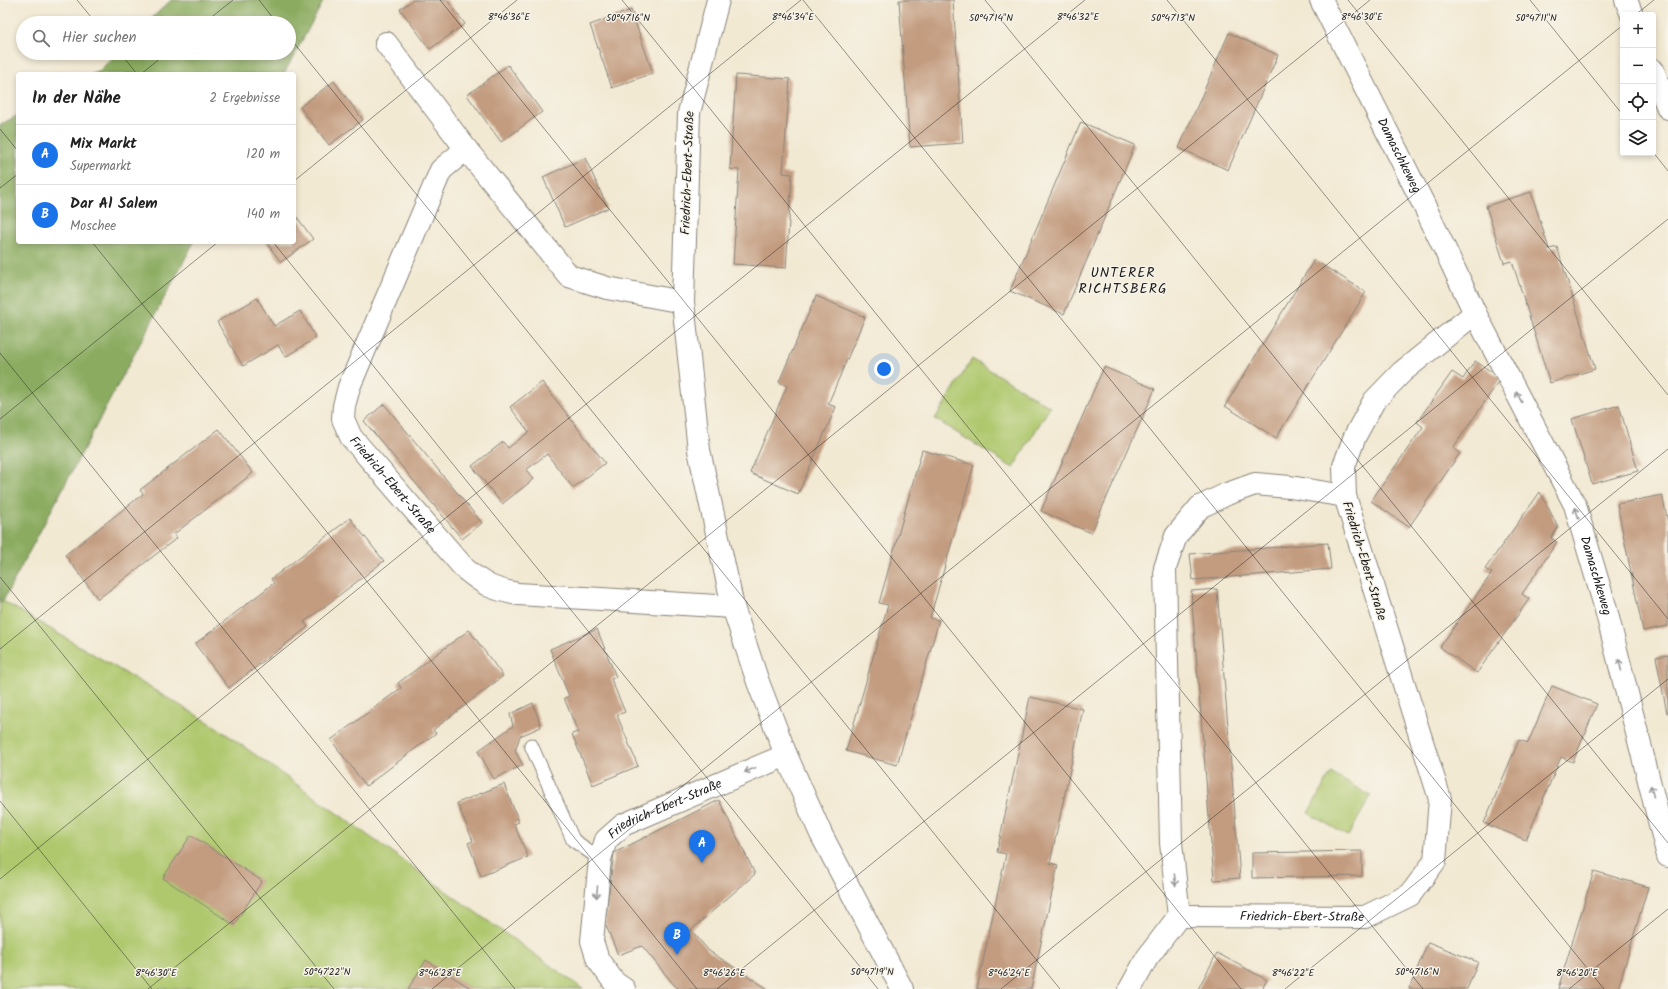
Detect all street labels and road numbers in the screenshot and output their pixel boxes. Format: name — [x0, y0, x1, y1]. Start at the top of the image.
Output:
street label: Friedrich-Ebert-Straße — [675, 111, 701, 235]
street label: Damaschkeweg — [1371, 114, 1427, 197]
street label: Friedrich-Ebert-Straße — [344, 431, 441, 539]
street label: Friedrich-Ebert-Straße — [1336, 499, 1392, 624]
street label: Damaschkeweg — [1574, 533, 1617, 618]
street label: Friedrich-Ebert-Straße — [603, 773, 725, 844]
street label: Friedrich-Ebert-Straße — [1240, 906, 1364, 927]

